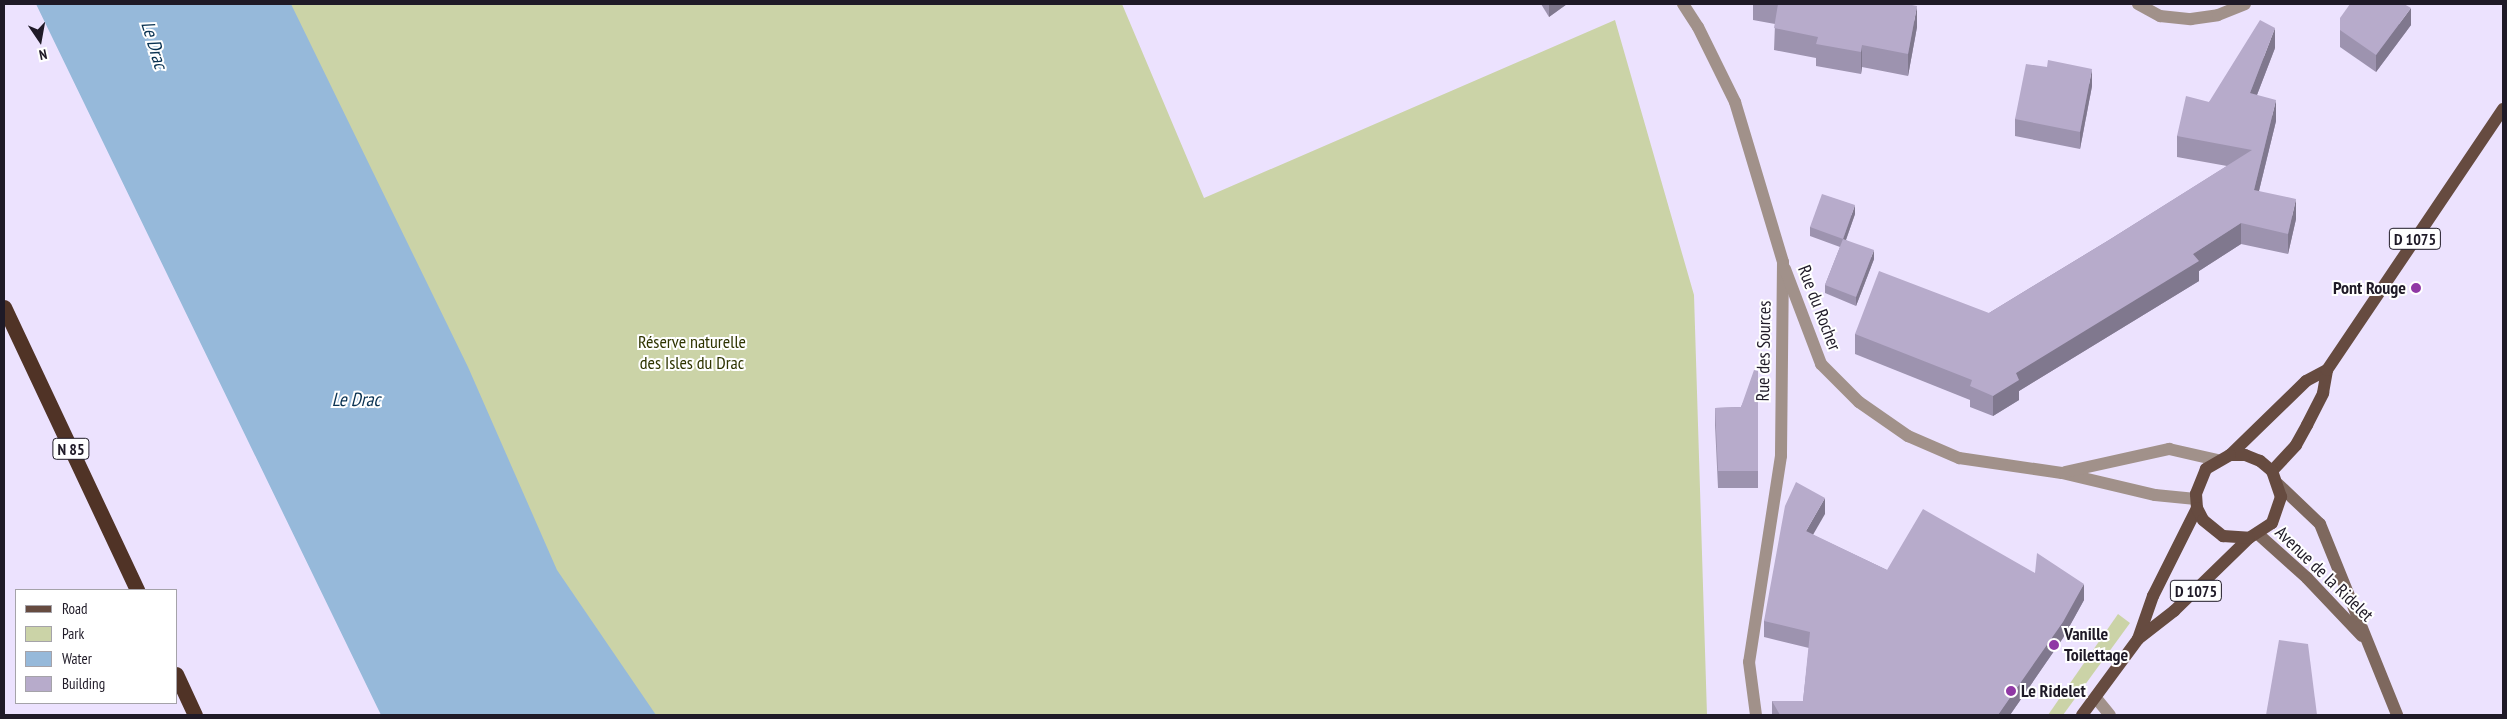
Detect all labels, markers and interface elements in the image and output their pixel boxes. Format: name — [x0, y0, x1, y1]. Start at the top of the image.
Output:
north arrow — [15, 15, 65, 65]
water label: Le Drac — [136, 18, 172, 72]
text: N — [38, 45, 49, 64]
road number: D 1075 — [2389, 225, 2441, 252]
street label: Rue du Rocher — [1793, 262, 1845, 354]
place label: Pont Rouge — [2333, 277, 2406, 299]
marker: Pont Rouge — [2410, 282, 2422, 294]
street label: Rue des Sources — [1752, 300, 1776, 402]
park label: Réserve naturelle des Isles du Drac — [638, 332, 746, 374]
water label: Le Drac — [332, 389, 380, 411]
road number: N 85 — [52, 436, 90, 462]
street label: Avenue de la Ridelet — [2270, 522, 2378, 626]
road number: D 1075 — [2170, 578, 2222, 604]
legend — [15, 589, 178, 704]
text: Road — [62, 599, 88, 618]
text: Park — [62, 624, 84, 643]
place label: Vanille Toilettage — [2064, 624, 2128, 666]
marker: Vanille Toilettage — [2048, 639, 2060, 651]
text: Water — [62, 649, 92, 668]
text: Building — [62, 674, 105, 693]
place label: Le Ridelet — [2021, 680, 2086, 702]
marker: Le Ridelet — [2005, 685, 2017, 697]

